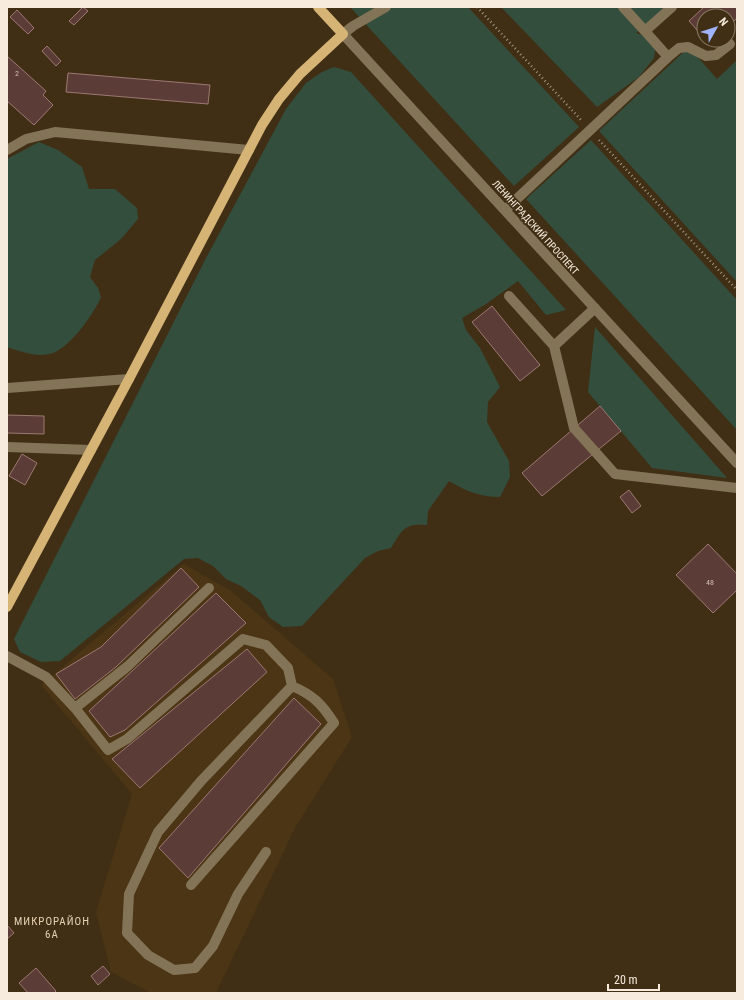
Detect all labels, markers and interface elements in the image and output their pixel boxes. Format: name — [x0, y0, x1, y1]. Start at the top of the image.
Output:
north arrow — [696, 8, 736, 48]
text: N — [716, 15, 731, 29]
house number: 2 — [15, 69, 19, 78]
street label: ЛЕНИНГРАДСКИЙ ПРОСПЕКТ — [490, 177, 582, 277]
house number: 48 — [706, 578, 714, 587]
district label: МИКРОРАЙОН 6А — [14, 915, 90, 941]
scale bar — [608, 966, 659, 992]
text: 20 m — [614, 973, 638, 987]

